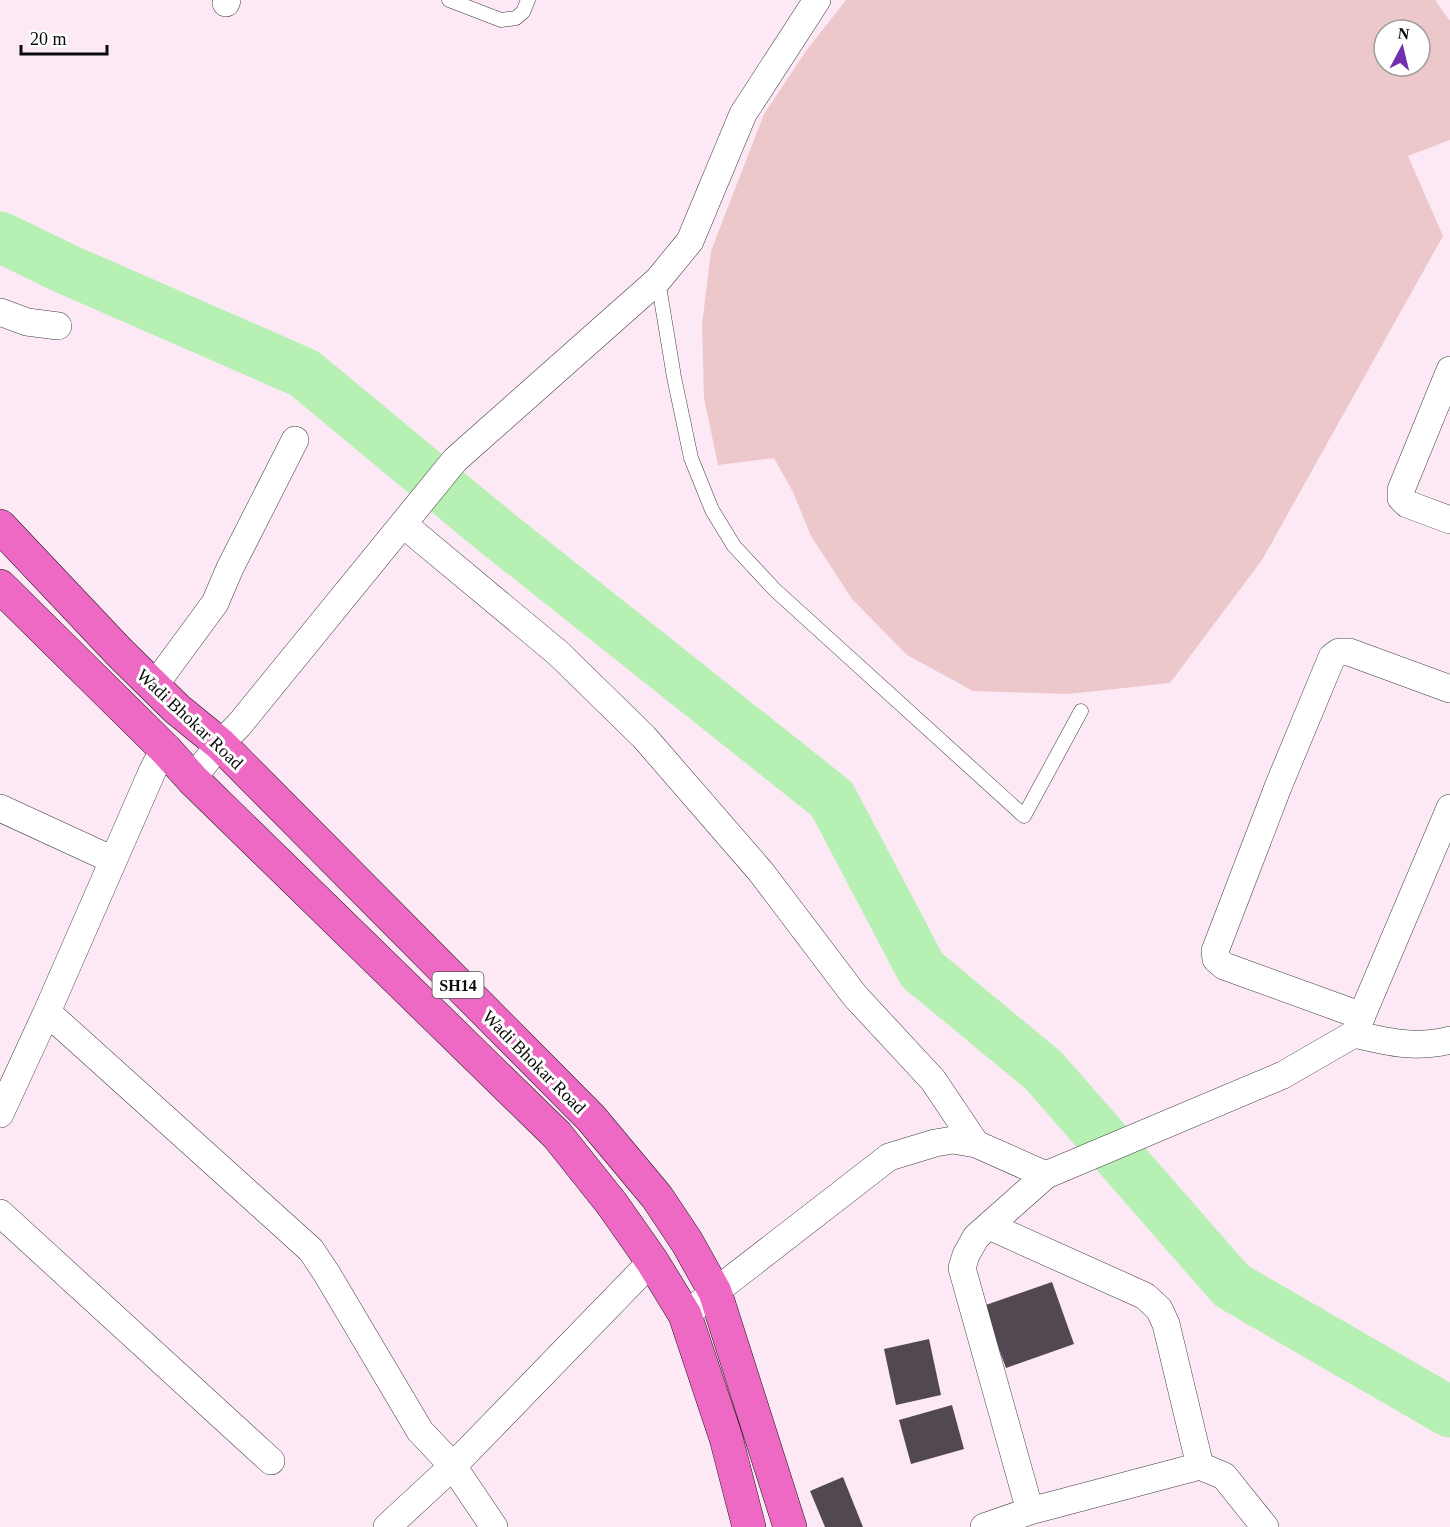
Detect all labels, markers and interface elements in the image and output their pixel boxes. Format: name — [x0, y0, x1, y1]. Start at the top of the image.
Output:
scale bar — [21, 18, 106, 56]
north arrow — [1372, 18, 1432, 78]
text: N — [1397, 24, 1411, 43]
text: 20 m — [30, 29, 67, 49]
street label: Wadi Bhokar Road — [133, 665, 247, 773]
road number: SH14 — [432, 972, 484, 998]
street label: Wadi Bhokar Road — [478, 1006, 590, 1118]

